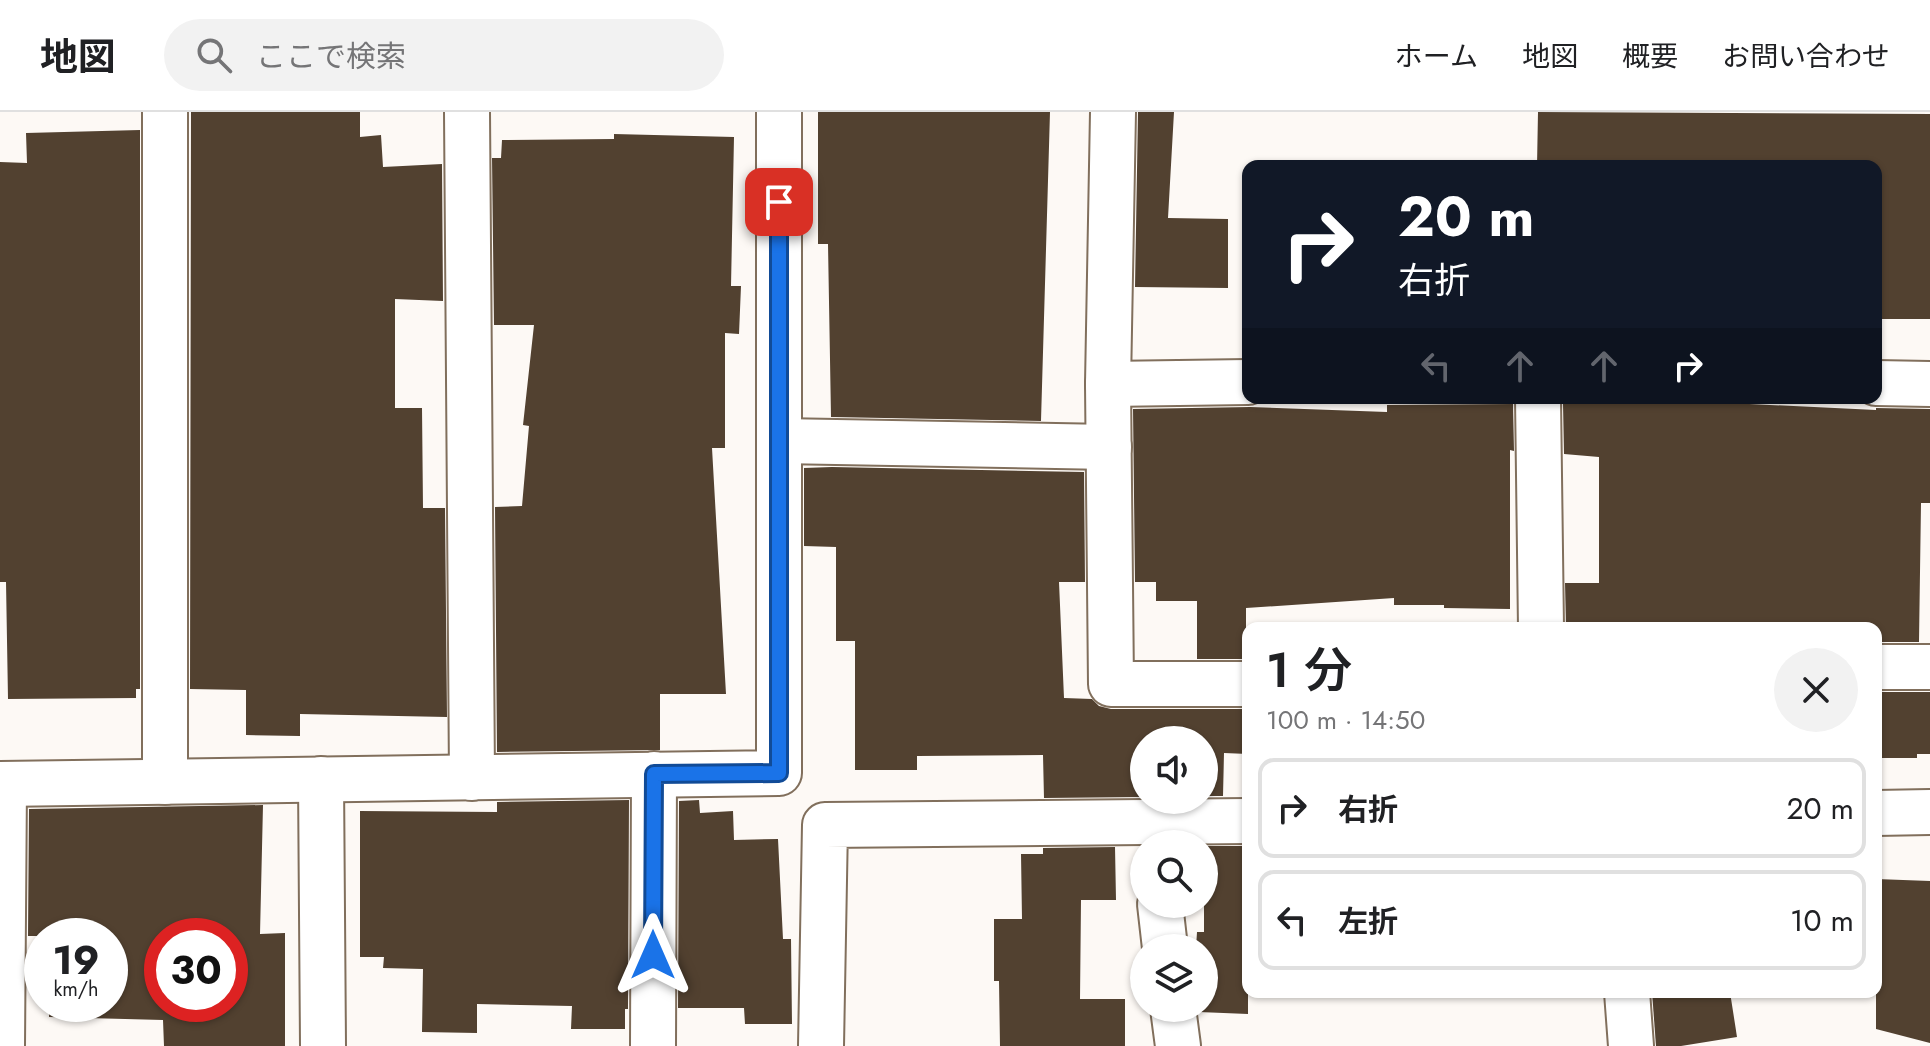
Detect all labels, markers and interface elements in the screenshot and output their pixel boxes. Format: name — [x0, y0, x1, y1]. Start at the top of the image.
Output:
search box — [164, 19, 724, 91]
text: 地図 — [40, 29, 116, 84]
icon: search — [192, 33, 236, 77]
text: ここで検索 — [256, 35, 406, 78]
text: ホーム — [1395, 36, 1478, 77]
text: 地図 — [1522, 36, 1578, 77]
text: 概要 — [1622, 36, 1678, 77]
text: お問い合わせ — [1722, 36, 1890, 77]
pin — [745, 168, 813, 236]
text: 20 m — [1398, 176, 1535, 257]
icon: arrive — [757, 180, 801, 224]
icon: right — [1266, 192, 1370, 296]
text: 右折 — [1398, 254, 1470, 306]
icon: left — [1414, 344, 1458, 388]
icon: ahead — [1498, 344, 1542, 388]
icon: ahead — [1582, 344, 1626, 388]
icon: right — [1666, 344, 1710, 388]
text: 1 分 — [1266, 636, 1352, 705]
button: close — [1774, 648, 1858, 732]
text: 100 m · 14:50 — [1266, 701, 1425, 739]
map controls — [1130, 726, 1218, 1022]
button: sound — [1130, 726, 1218, 814]
icon: right — [1270, 786, 1314, 830]
text: 20 m — [1787, 787, 1854, 830]
text: 右折 — [1338, 788, 1398, 831]
button: search — [1130, 830, 1218, 918]
icon: left — [1270, 898, 1314, 942]
text: 10 m — [1790, 899, 1854, 942]
text: 左折 — [1338, 900, 1398, 943]
position arrow — [611, 913, 695, 997]
speed limit sign: 30 — [144, 918, 248, 1022]
text: 19 — [52, 931, 100, 989]
button: layers — [1130, 934, 1218, 1022]
text: km/h — [53, 975, 99, 1004]

